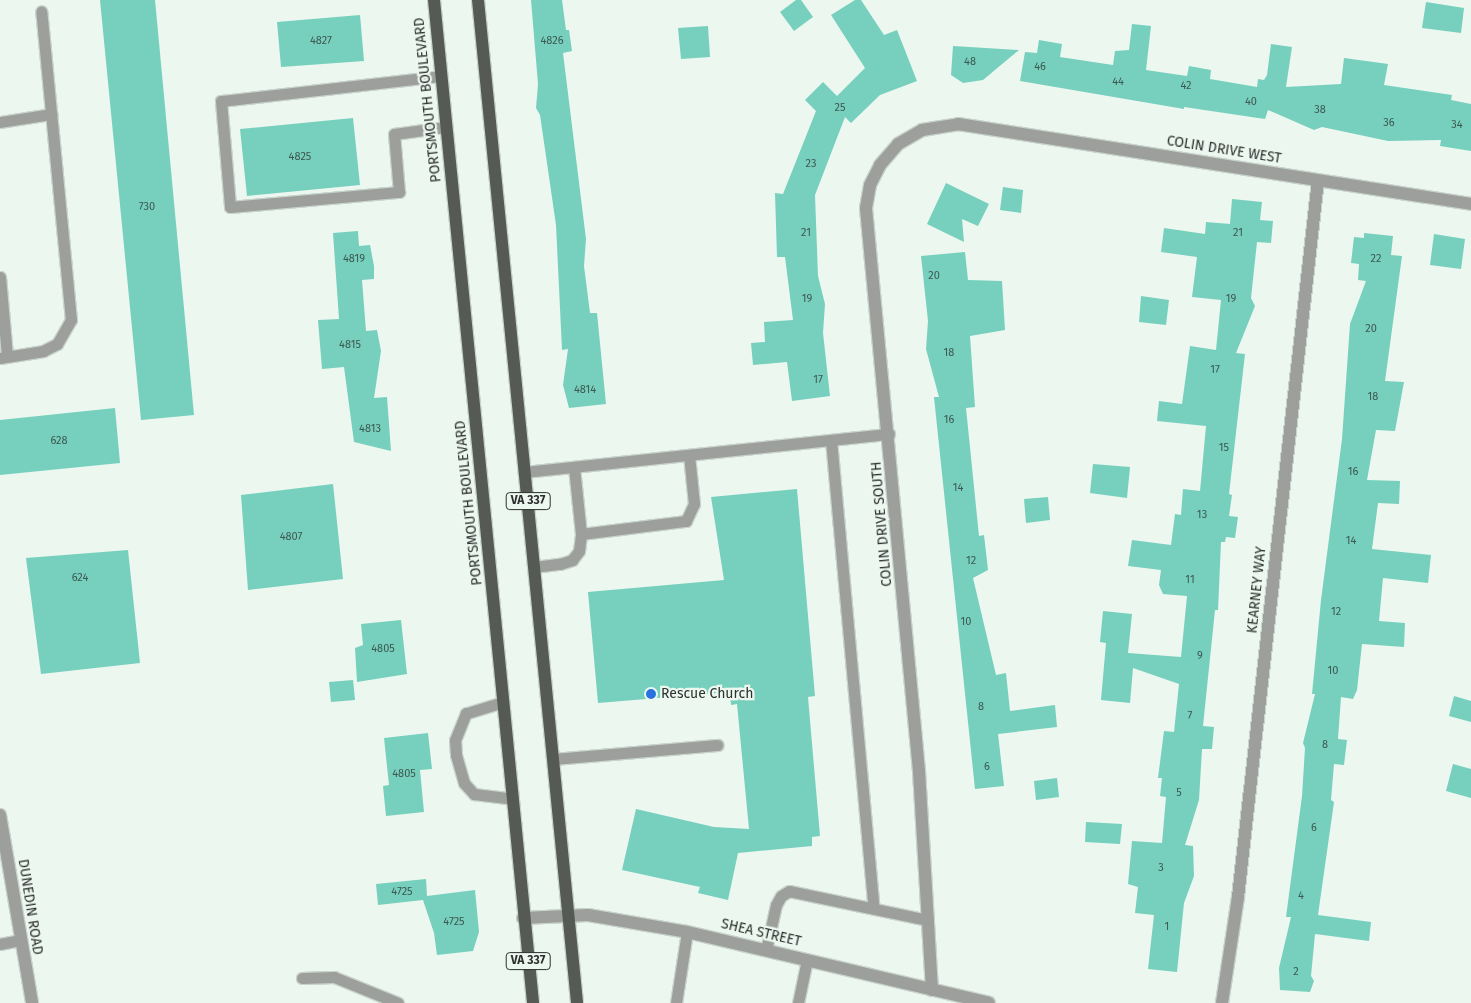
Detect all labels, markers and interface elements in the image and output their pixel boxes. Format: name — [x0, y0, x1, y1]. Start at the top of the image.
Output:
street label: PORTSMOUTH BOULEVARD — [411, 17, 445, 183]
house number: 4827 — [310, 34, 332, 48]
house number: 4826 — [540, 34, 564, 48]
house number: 48 — [964, 55, 976, 69]
house number: 46 — [1034, 60, 1046, 74]
house number: 44 — [1112, 75, 1124, 89]
house number: 42 — [1180, 79, 1192, 93]
house number: 40 — [1245, 95, 1257, 109]
house number: 25 — [835, 101, 845, 115]
house number: 38 — [1314, 103, 1326, 117]
house number: 36 — [1383, 116, 1395, 130]
house number: 34 — [1451, 118, 1463, 132]
street label: COLIN DRIVE WEST — [1166, 133, 1282, 167]
house number: 4825 — [289, 150, 311, 164]
house number: 23 — [806, 157, 816, 171]
house number: 730 — [139, 200, 155, 214]
house number: 21 — [801, 226, 811, 240]
house number: 21 — [1233, 226, 1243, 240]
house number: 4819 — [343, 252, 365, 266]
house number: 22 — [1371, 252, 1381, 266]
house number: 20 — [928, 269, 940, 283]
house number: 19 — [802, 292, 812, 306]
house number: 19 — [1226, 292, 1236, 306]
house number: 20 — [1365, 322, 1377, 336]
house number: 4815 — [339, 338, 361, 352]
house number: 18 — [944, 346, 954, 360]
house number: 17 — [1210, 363, 1220, 377]
house number: 17 — [813, 373, 823, 387]
house number: 4814 — [574, 383, 596, 397]
house number: 18 — [1368, 390, 1378, 404]
house number: 16 — [944, 413, 954, 427]
street label: PORTSMOUTH BOULEVARD — [452, 420, 486, 586]
house number: 4813 — [359, 422, 381, 436]
house number: 628 — [50, 434, 68, 448]
house number: 15 — [1219, 441, 1229, 455]
street label: COLIN DRIVE SOUTH — [868, 461, 896, 587]
house number: 16 — [1348, 465, 1358, 479]
house number: 14 — [953, 481, 963, 495]
road number: VA 337 — [506, 492, 550, 511]
house number: 13 — [1197, 508, 1207, 522]
house number: 4807 — [280, 530, 302, 544]
house number: 14 — [1346, 534, 1356, 548]
street label: KEARNEY WAY — [1244, 546, 1270, 634]
house number: 12 — [966, 554, 976, 568]
house number: 624 — [72, 571, 88, 585]
house number: 11 — [1185, 573, 1195, 587]
house number: 12 — [1331, 605, 1341, 619]
house number: 10 — [961, 615, 971, 629]
house number: 4805 — [371, 642, 395, 656]
house number: 9 — [1197, 649, 1203, 663]
house number: 10 — [1328, 664, 1338, 678]
place label: Rescue Church — [661, 686, 753, 702]
marker: Rescue Church — [645, 688, 657, 700]
house number: 8 — [978, 700, 984, 714]
house number: 7 — [1188, 709, 1192, 723]
house number: 8 — [1322, 738, 1328, 752]
house number: 6 — [984, 760, 990, 774]
house number: 4805 — [392, 767, 416, 781]
house number: 5 — [1176, 786, 1182, 800]
house number: 6 — [1311, 821, 1317, 835]
street label: DUNEDIN ROAD — [14, 858, 46, 956]
house number: 3 — [1158, 861, 1164, 875]
house number: 4725 — [391, 885, 413, 899]
house number: 4 — [1298, 889, 1304, 903]
house number: 4725 — [443, 915, 465, 929]
street label: SHEA STREET — [719, 916, 803, 950]
house number: 1 — [1165, 920, 1169, 934]
road number: VA 337 — [506, 951, 550, 970]
house number: 2 — [1293, 965, 1299, 979]

